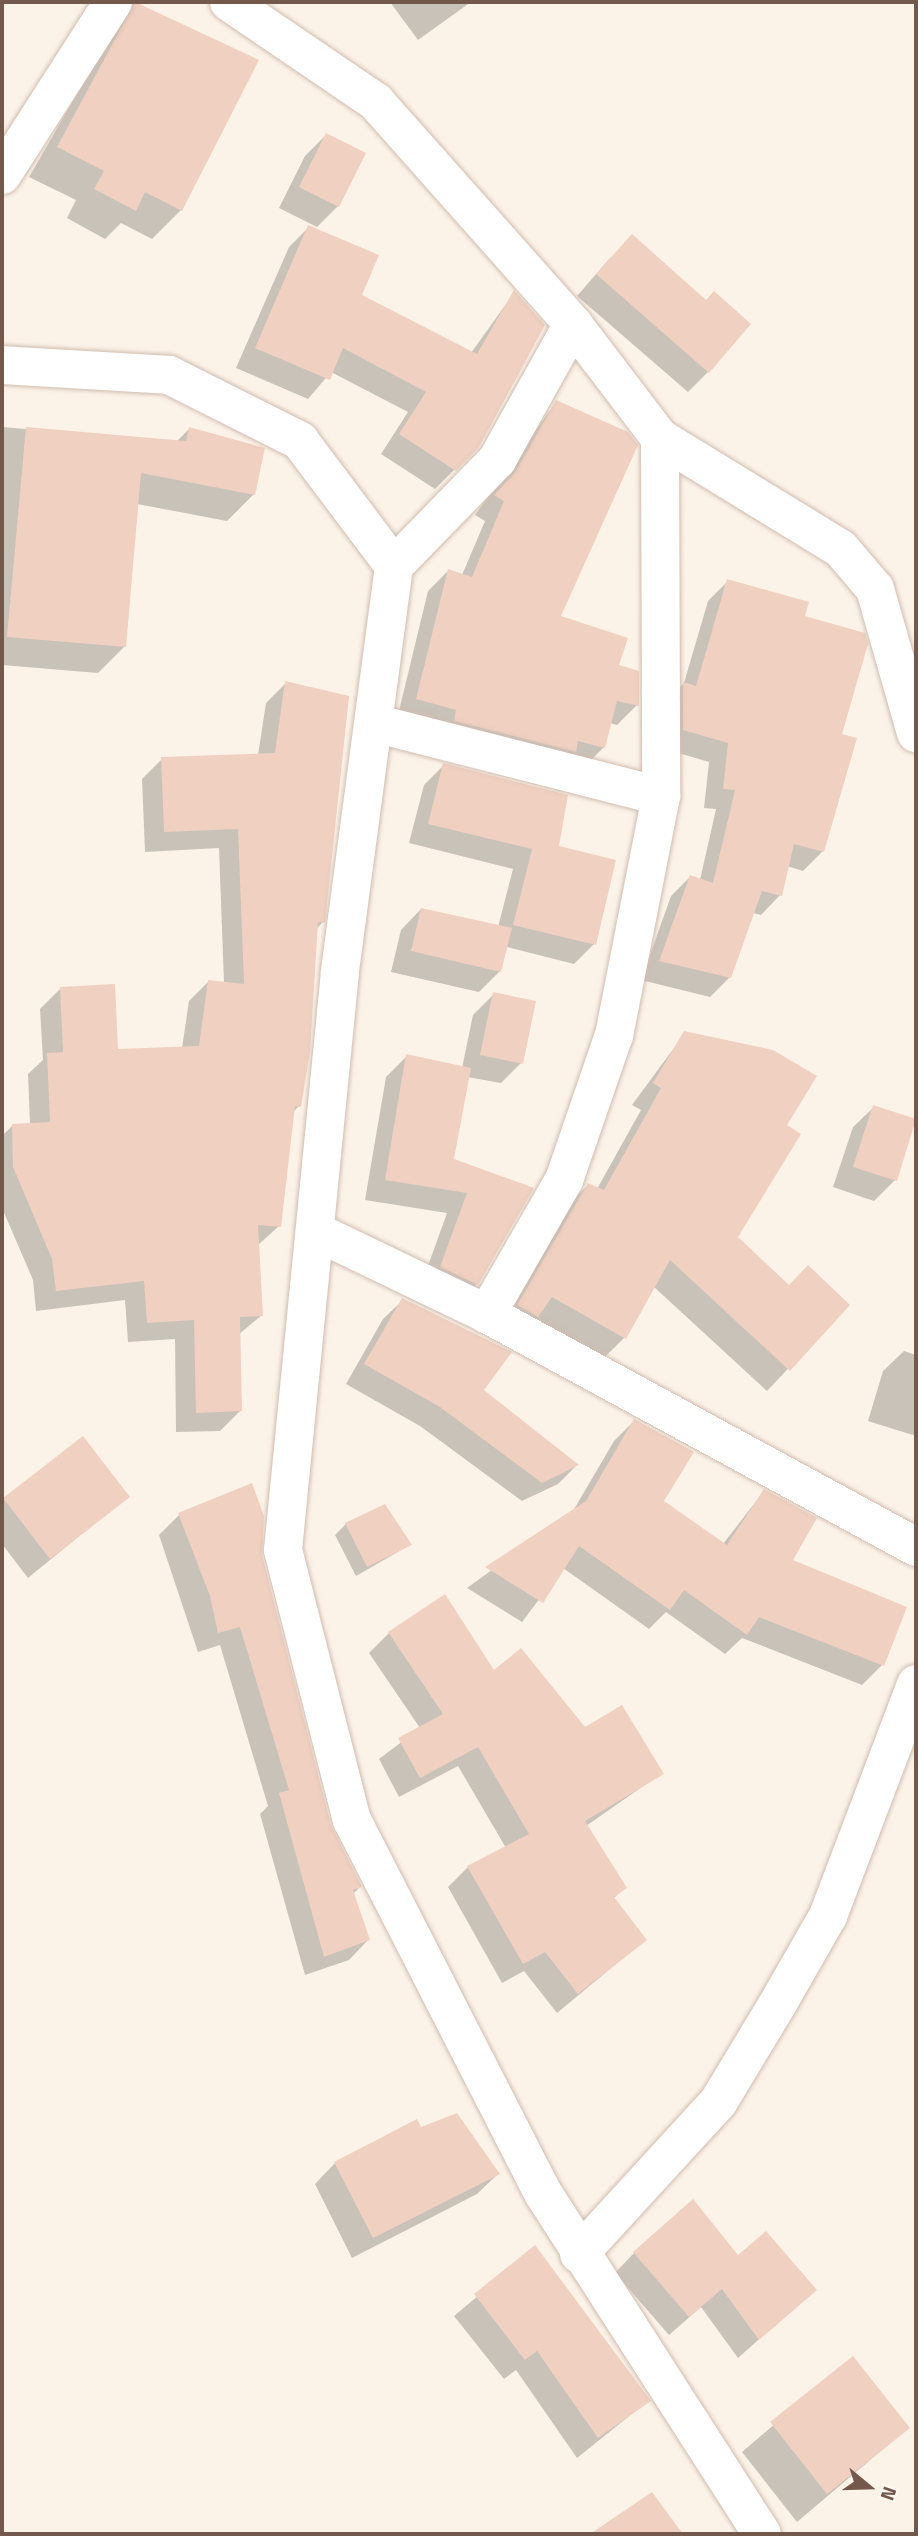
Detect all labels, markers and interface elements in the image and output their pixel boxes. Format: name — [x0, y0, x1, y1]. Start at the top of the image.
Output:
north arrow — [834, 2452, 904, 2522]
text: N — [873, 2483, 905, 2505]

